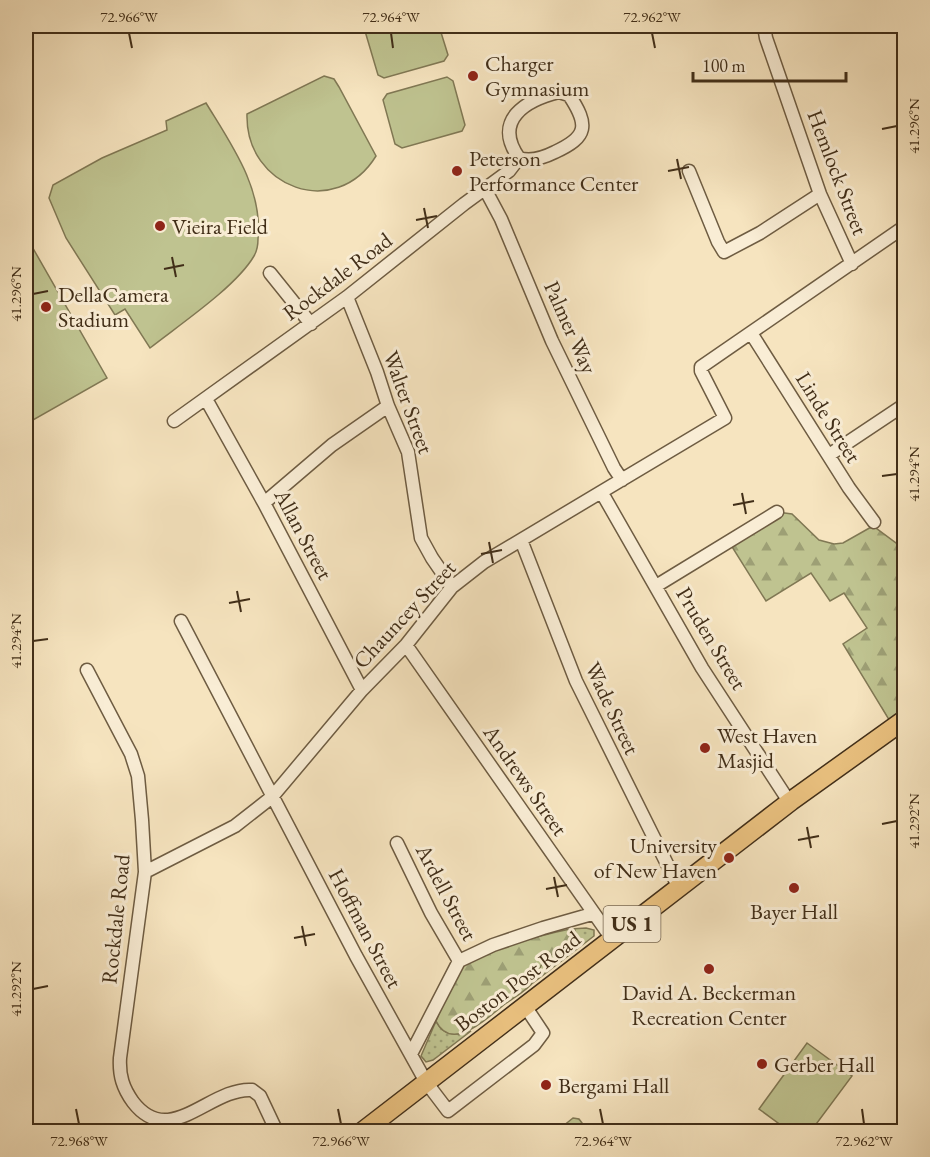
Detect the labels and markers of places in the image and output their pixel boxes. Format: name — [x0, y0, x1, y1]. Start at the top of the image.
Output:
place label: Charger Gymnasium — [485, 49, 589, 103]
marker: Charger Gymnasium — [466, 69, 480, 83]
place label: Peterson Performance Center — [469, 144, 639, 198]
marker: Peterson Performance Center — [450, 164, 464, 178]
place label: Vieira Field — [172, 212, 269, 241]
marker: Vieira Field — [153, 219, 167, 233]
place label: DellaCamera Stadium — [58, 280, 169, 334]
marker: DellaCamera Stadium — [39, 300, 53, 314]
place label: West Haven Masjid — [717, 721, 818, 775]
marker: West Haven Masjid — [698, 741, 712, 755]
place label: University of New Haven — [594, 831, 717, 885]
marker: University of New Haven — [722, 851, 736, 865]
marker: Bayer Hall — [787, 881, 801, 895]
place label: Bayer Hall — [750, 897, 838, 926]
marker: David A. Beckerman Recreation Center — [702, 962, 716, 976]
place label: David A. Beckerman Recreation Center — [622, 978, 796, 1032]
place label: Gerber Hall — [774, 1050, 875, 1079]
marker: Gerber Hall — [755, 1057, 769, 1071]
place label: Bergami Hall — [558, 1071, 669, 1100]
marker: Bergami Hall — [539, 1078, 553, 1092]

